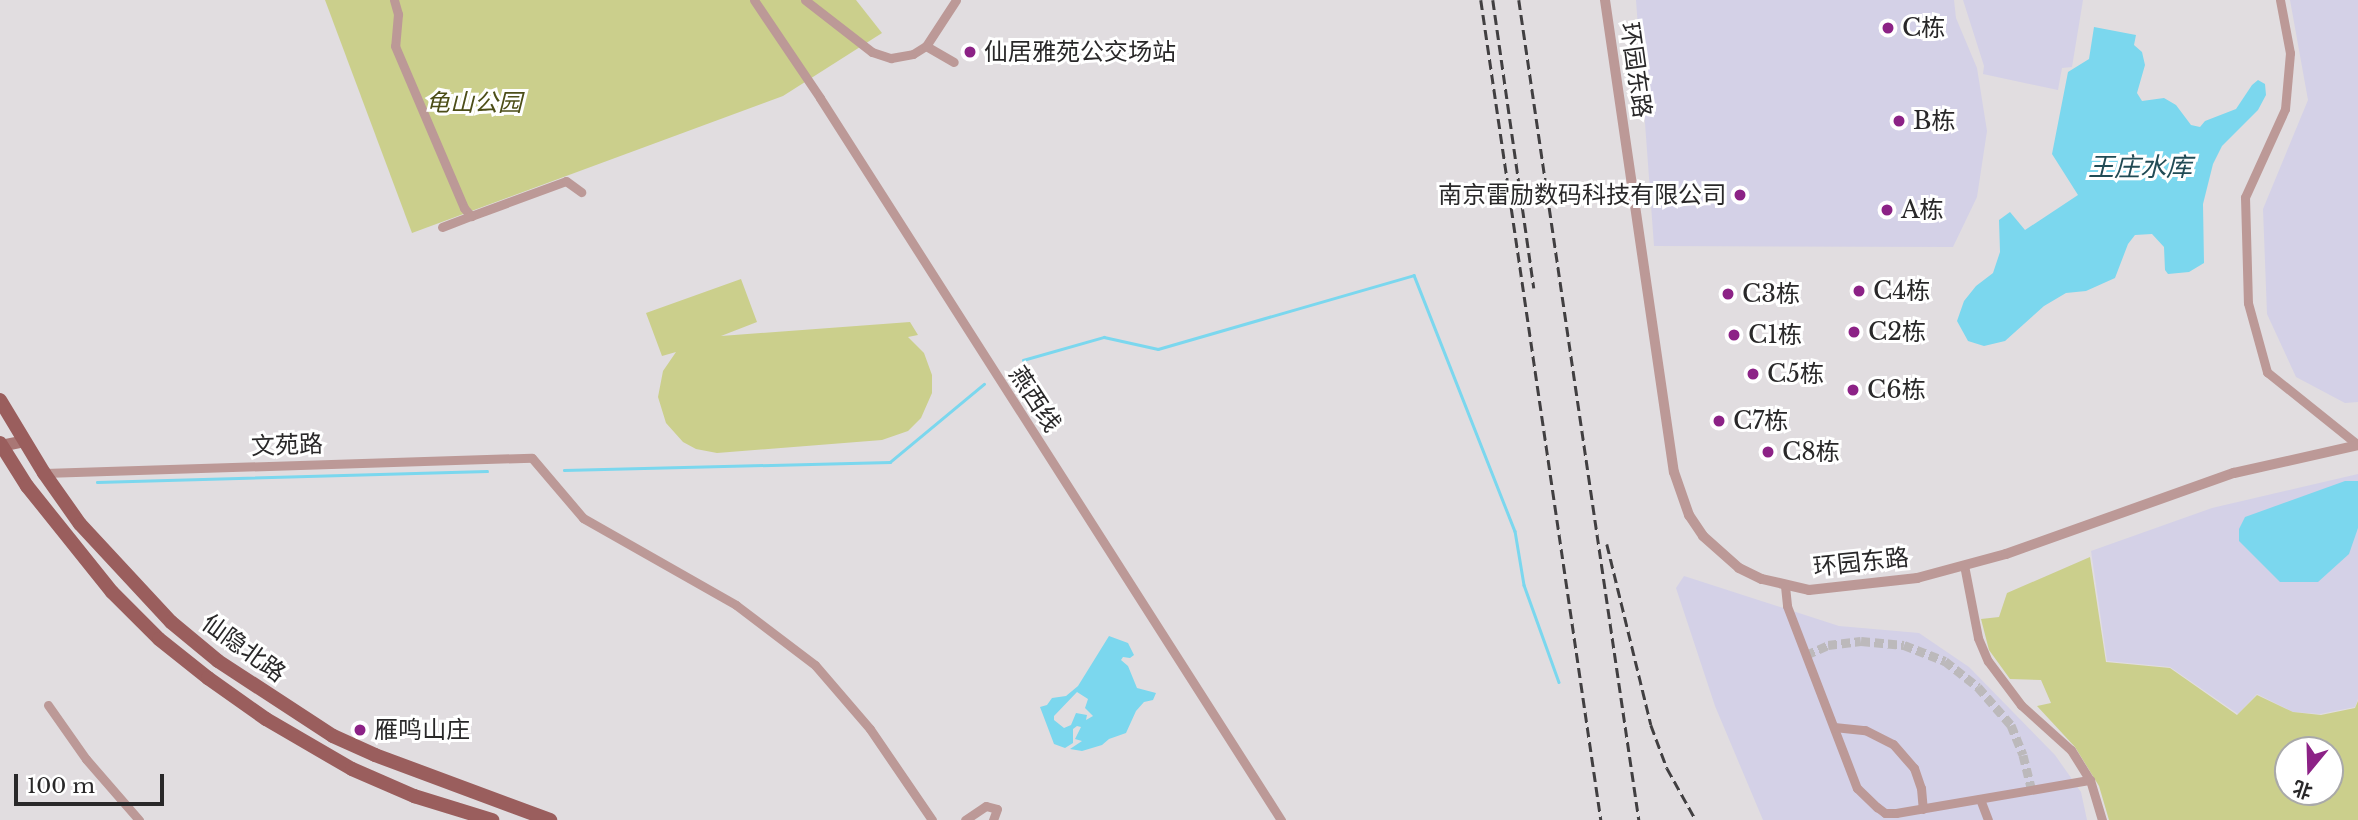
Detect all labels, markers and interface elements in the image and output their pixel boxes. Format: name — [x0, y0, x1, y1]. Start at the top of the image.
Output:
place label: C栋 — [1902, 14, 1945, 42]
street label: 环园东路 — [1615, 20, 1657, 120]
marker: C栋 — [1880, 20, 1896, 36]
place label: 仙居雅苑公交场站 — [984, 38, 1176, 66]
marker: 仙居雅苑公交场站 — [962, 44, 978, 60]
park label: 龟山公园 — [426, 89, 522, 117]
place label: B栋 — [1913, 107, 1955, 135]
marker: B栋 — [1891, 113, 1907, 129]
water label: 王庄水库 — [2088, 152, 2192, 184]
place label: 南京雷励数码科技有限公司 — [1438, 181, 1726, 209]
marker: 南京雷励数码科技有限公司 — [1732, 187, 1748, 203]
place label: A栋 — [1901, 196, 1944, 224]
marker: A栋 — [1879, 202, 1895, 218]
place label: C4栋 — [1873, 277, 1930, 305]
place label: C3栋 — [1742, 280, 1800, 308]
marker: C4栋 — [1851, 283, 1867, 299]
marker: C3栋 — [1720, 286, 1736, 302]
place label: C2栋 — [1868, 318, 1926, 346]
place label: C1栋 — [1748, 321, 1802, 349]
marker: C2栋 — [1846, 324, 1862, 340]
marker: C1栋 — [1726, 327, 1742, 343]
place label: C5栋 — [1767, 360, 1824, 388]
street label: 燕西线 — [1003, 361, 1067, 437]
marker: C5栋 — [1745, 366, 1761, 382]
place label: C6栋 — [1867, 376, 1926, 404]
marker: C6栋 — [1845, 382, 1861, 398]
place label: C7栋 — [1733, 407, 1788, 435]
marker: C7栋 — [1711, 413, 1727, 429]
street label: 文苑路 — [251, 429, 323, 461]
place label: C8栋 — [1782, 438, 1840, 466]
marker: C8栋 — [1760, 444, 1776, 460]
street label: 环园东路 — [1812, 543, 1910, 581]
street label: 仙隐北路 — [197, 608, 291, 688]
place label: 雁鸣山庄 — [374, 716, 470, 744]
marker: 雁鸣山庄 — [352, 722, 368, 738]
north arrow — [2274, 736, 2344, 806]
scale bar — [18, 760, 168, 804]
text: 100 m — [27, 773, 95, 799]
text: 北 — [2290, 775, 2315, 803]

